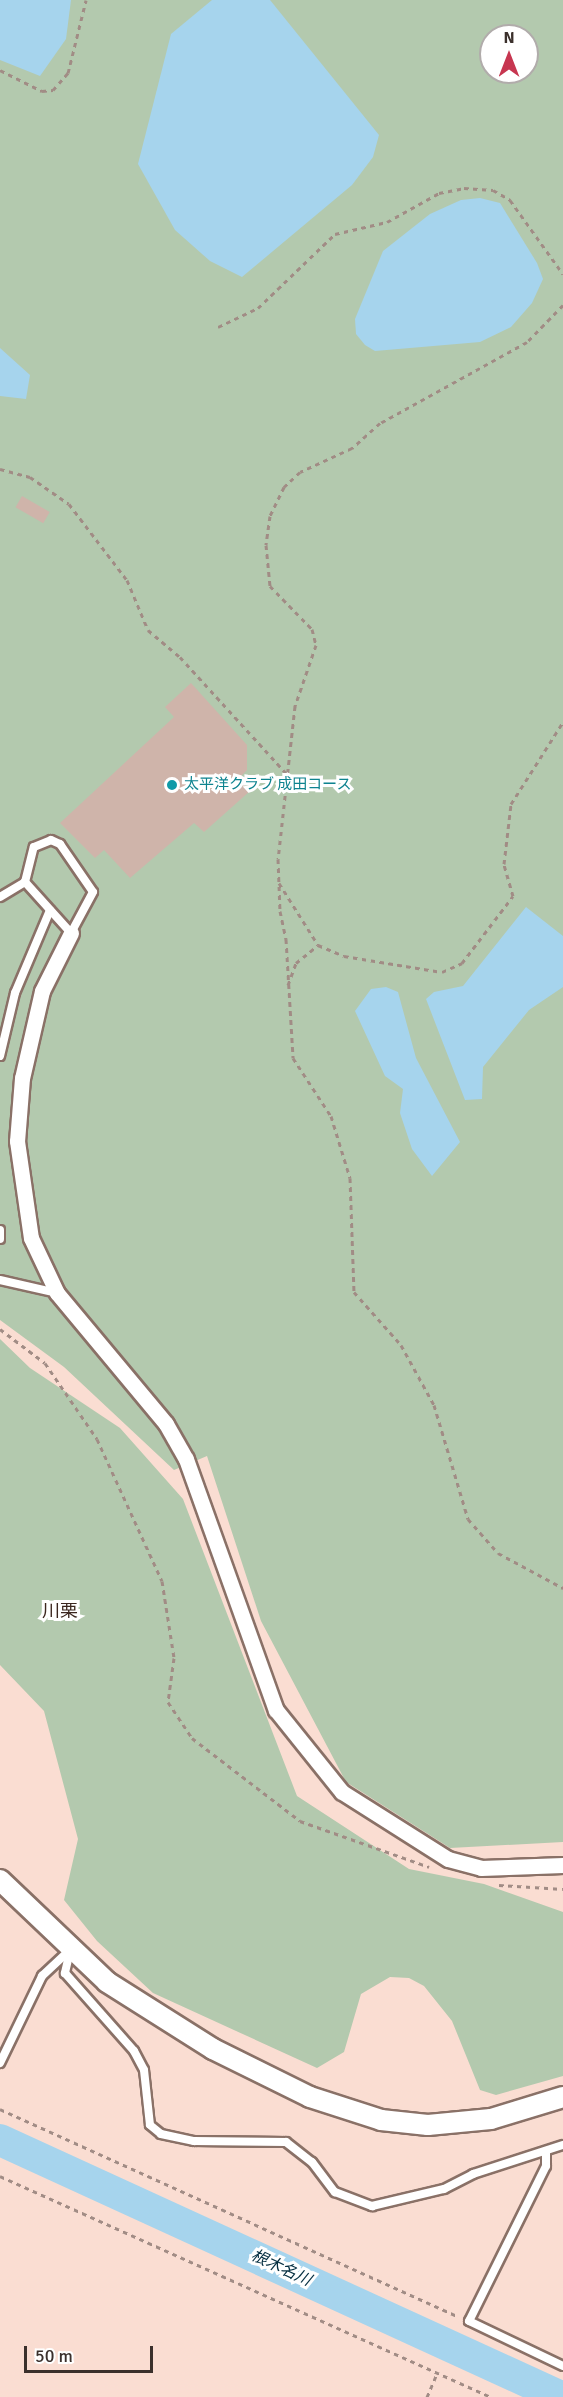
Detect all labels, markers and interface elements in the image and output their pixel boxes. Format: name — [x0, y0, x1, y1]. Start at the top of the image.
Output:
north arrow — [479, 24, 539, 84]
text: N — [503, 28, 515, 48]
place label: 太平洋クラブ 成田コース — [184, 776, 352, 794]
marker: 太平洋クラブ 成田コース — [165, 778, 179, 792]
district label: 川栗 — [42, 1600, 78, 1622]
water label: 根木名川 — [248, 2246, 314, 2290]
scale bar — [27, 2334, 156, 2372]
text: 50 m — [35, 2345, 73, 2367]

